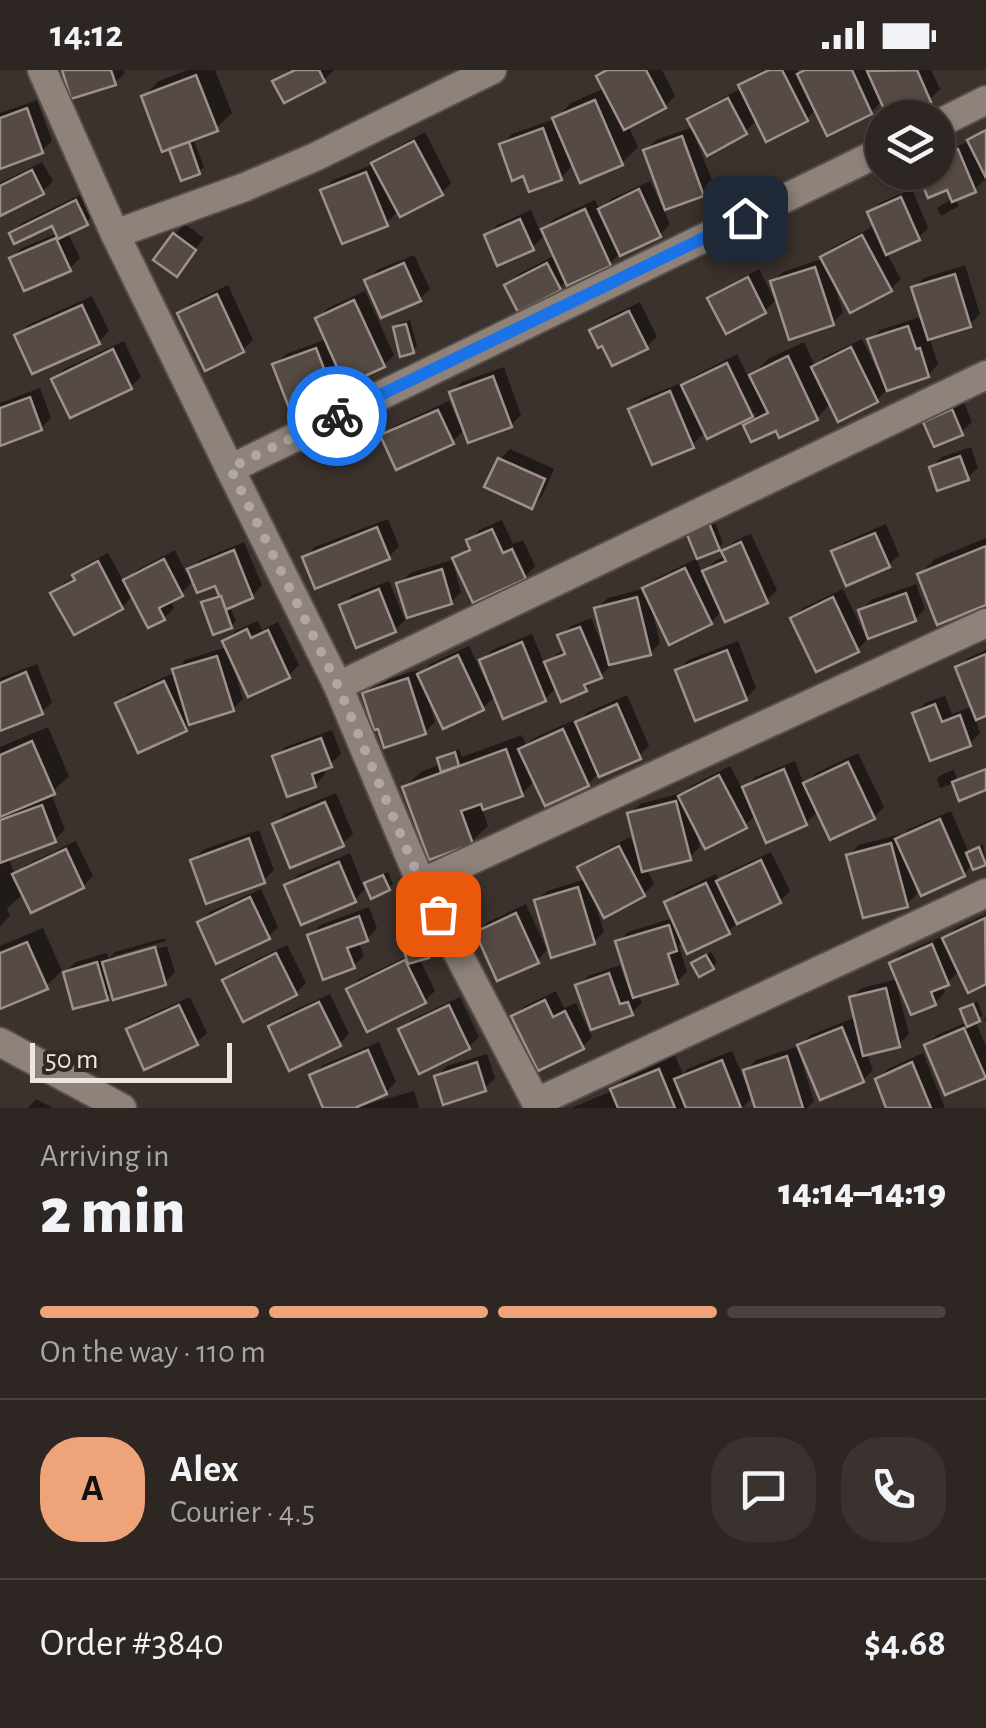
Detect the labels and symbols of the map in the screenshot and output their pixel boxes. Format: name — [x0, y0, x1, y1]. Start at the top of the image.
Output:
pin — [703, 176, 788, 261]
courier — [287, 366, 387, 466]
pin — [396, 872, 481, 957]
scale bar — [30, 1038, 232, 1083]

